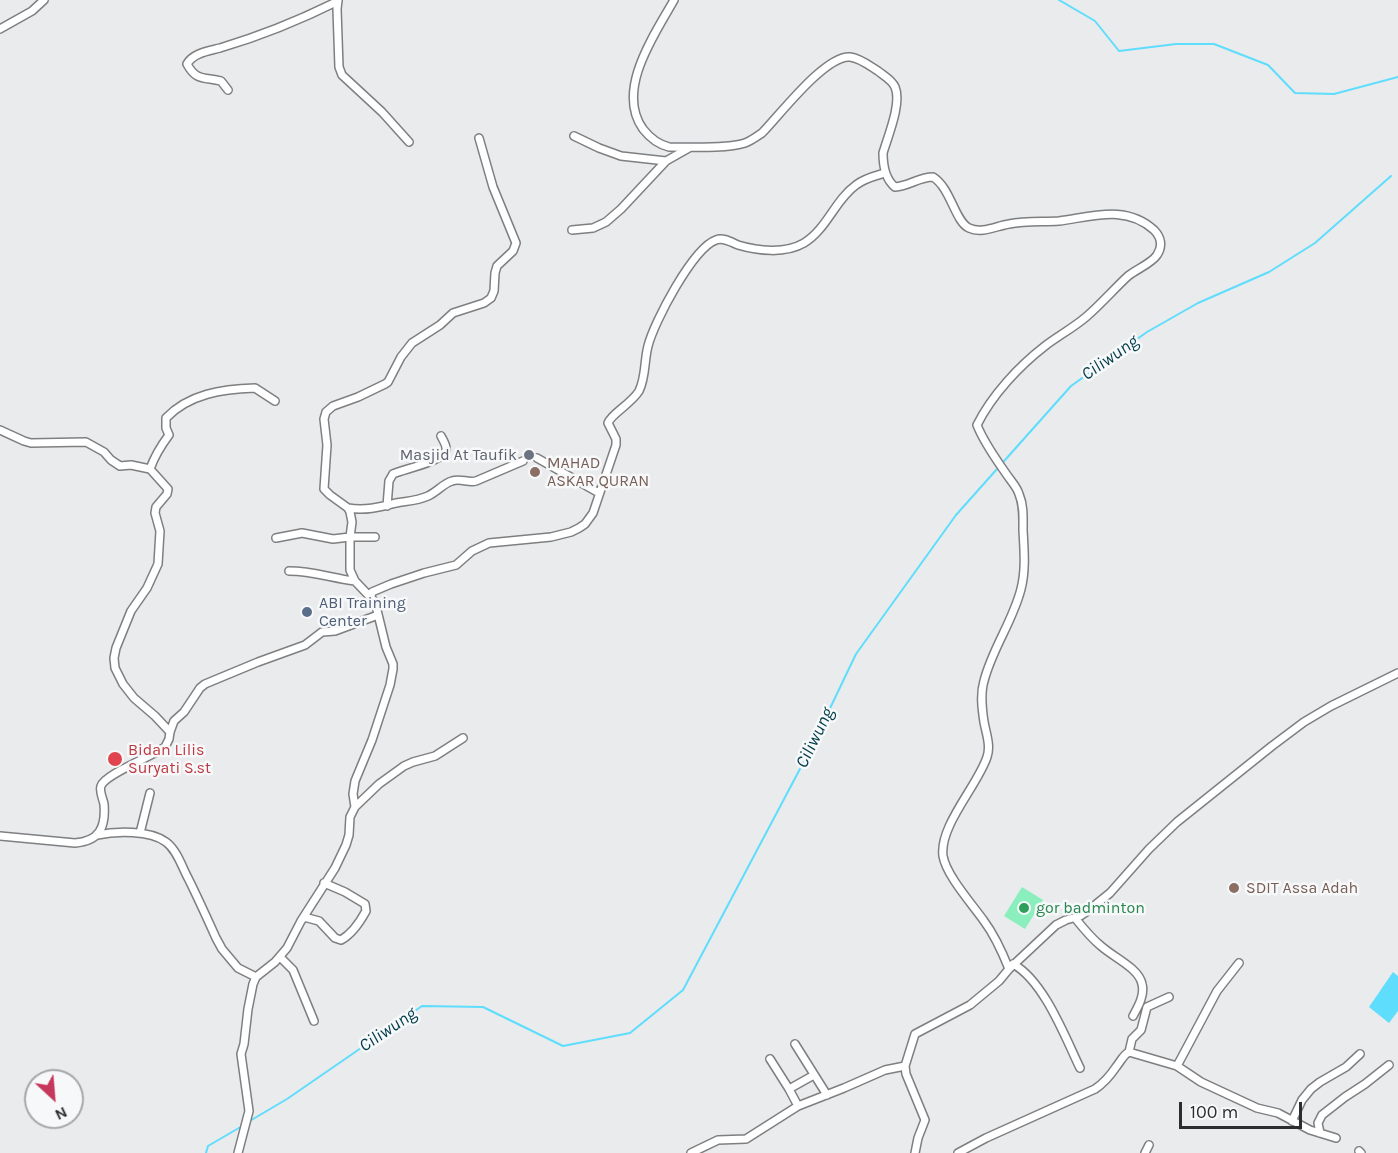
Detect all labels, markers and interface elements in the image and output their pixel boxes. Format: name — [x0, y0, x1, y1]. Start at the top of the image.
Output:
water label: Ciliwung — [1077, 331, 1143, 385]
place label: Masjid At Taufik — [400, 445, 517, 465]
marker: Masjid At Taufik — [522, 448, 536, 462]
place label: MAHAD ASKAR QURAN — [547, 453, 649, 491]
marker: MAHAD ASKAR QURAN — [528, 465, 542, 479]
place label: ABI Training Center — [319, 593, 406, 631]
marker: ABI Training Center — [300, 605, 314, 619]
water label: Ciliwung — [791, 704, 839, 772]
place label: Bidan Lilis Suryati S.st — [128, 740, 211, 778]
marker: Bidan Lilis Suryati S.st — [106, 750, 124, 768]
place label: SDIT Assa Adah — [1246, 878, 1358, 898]
marker: SDIT Assa Adah — [1227, 881, 1241, 895]
place label: gor badminton — [1036, 898, 1145, 918]
marker: gor badminton — [1017, 901, 1031, 915]
water label: Ciliwung — [355, 1003, 421, 1057]
north arrow — [24, 1069, 84, 1129]
scale bar — [1182, 1090, 1305, 1128]
text: 100 m — [1190, 1101, 1238, 1123]
text: N — [52, 1103, 71, 1125]

